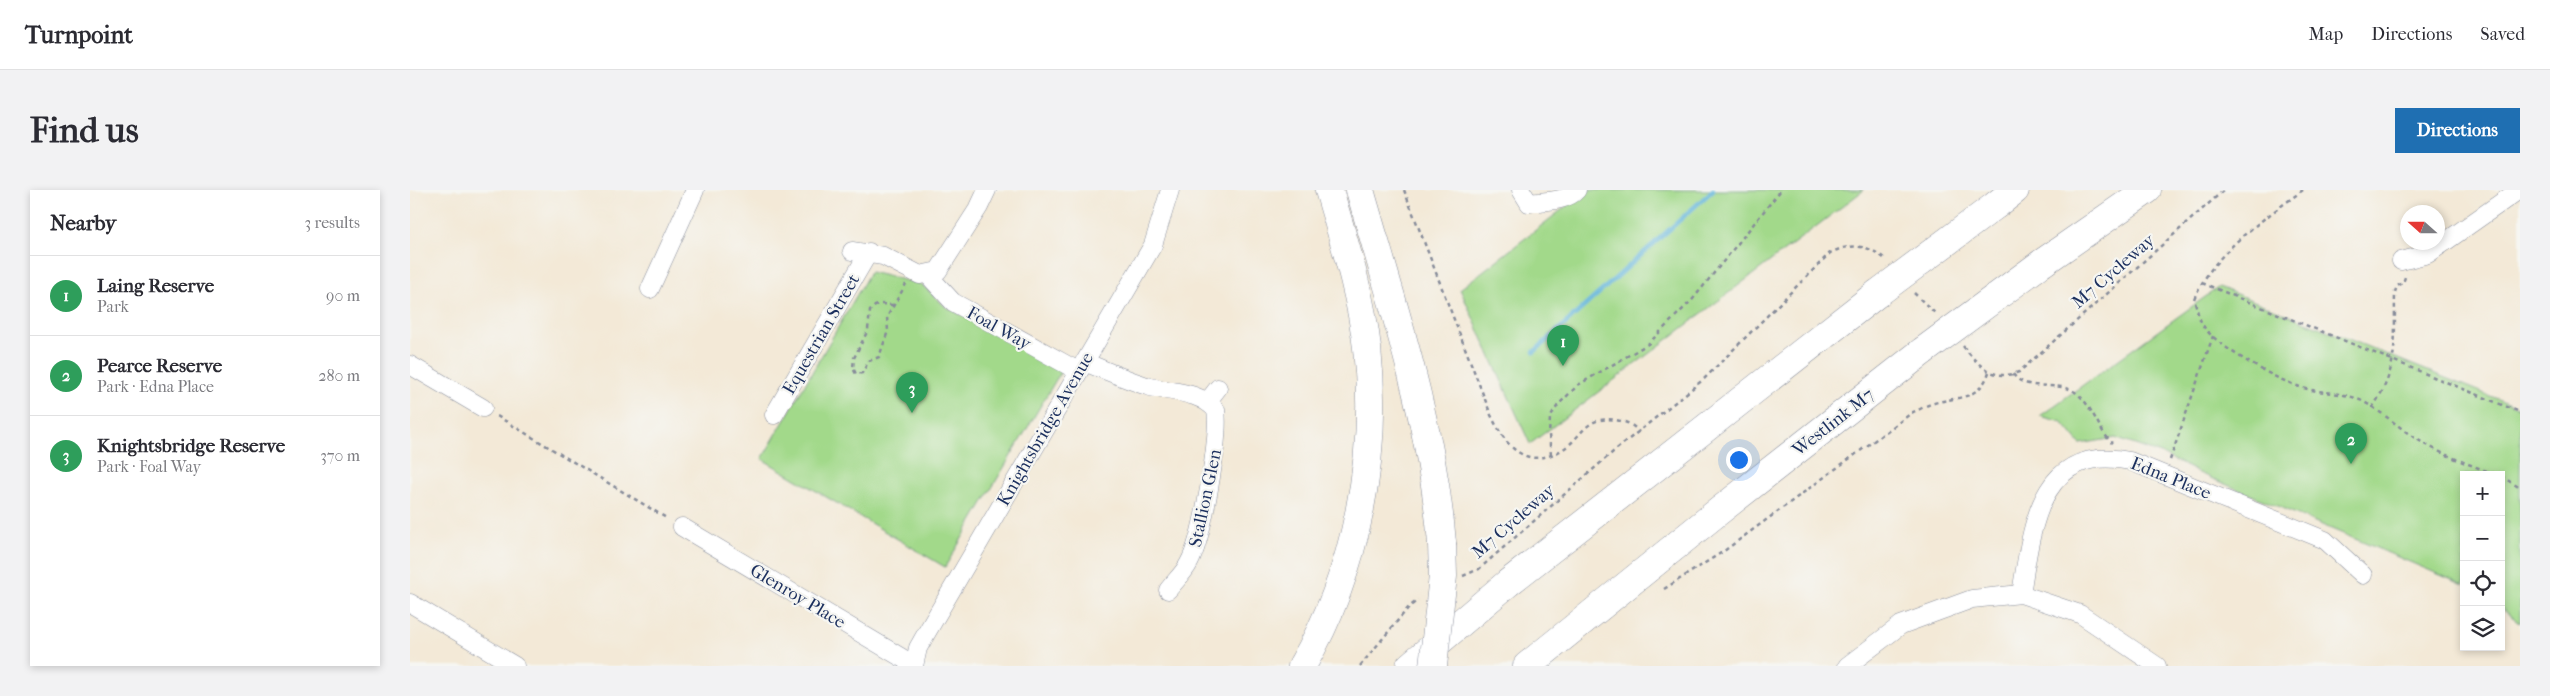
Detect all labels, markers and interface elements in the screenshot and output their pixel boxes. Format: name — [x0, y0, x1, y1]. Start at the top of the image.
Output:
text: Turnpoint — [25, 21, 133, 49]
text: Map — [2309, 24, 2343, 45]
text: Directions — [2371, 24, 2452, 45]
text: Saved — [2480, 24, 2525, 45]
button: Directions — [2395, 108, 2520, 153]
text: Find us — [30, 110, 139, 151]
north arrow — [2400, 205, 2445, 250]
text: Nearby — [50, 211, 116, 235]
text: 3 results — [304, 213, 360, 232]
street label: M7 Cycleway — [2068, 229, 2160, 313]
street label: Equestrian Street — [778, 270, 865, 398]
text: Laing Reserve — [97, 275, 214, 297]
text: 1 — [63, 286, 69, 305]
text: 90 m — [326, 286, 360, 305]
text: Park — [97, 297, 129, 316]
street label: Foal Way — [963, 302, 1036, 355]
pin: 1 — [1547, 325, 1579, 366]
street label: Knightsbridge Avenue — [993, 349, 1098, 510]
text: Pearce Reserve — [97, 355, 222, 377]
text: 2 — [62, 366, 70, 385]
text: 280 m — [318, 366, 360, 385]
pin: 3 — [896, 372, 928, 413]
text: Park · Edna Place — [97, 377, 214, 396]
street label: Westlink M7 — [1788, 384, 1878, 461]
pin: 2 — [2335, 423, 2367, 464]
text: Knightsbridge Reserve — [97, 435, 285, 457]
text: 3 — [63, 446, 69, 465]
text: 370 m — [320, 446, 360, 465]
street label: Stallion Glen — [1185, 447, 1226, 549]
your location — [1726, 447, 1752, 473]
street label: Edna Place — [2128, 453, 2214, 504]
text: Park · Foal Way — [97, 457, 201, 476]
map controls — [2460, 471, 2505, 651]
button: + — [2460, 471, 2505, 516]
street label: M7 Cycleway — [1468, 479, 1560, 563]
button: − — [2460, 516, 2505, 561]
street label: Glenroy Place — [746, 560, 849, 633]
button: locate — [2460, 561, 2505, 606]
button: layers — [2460, 606, 2505, 651]

